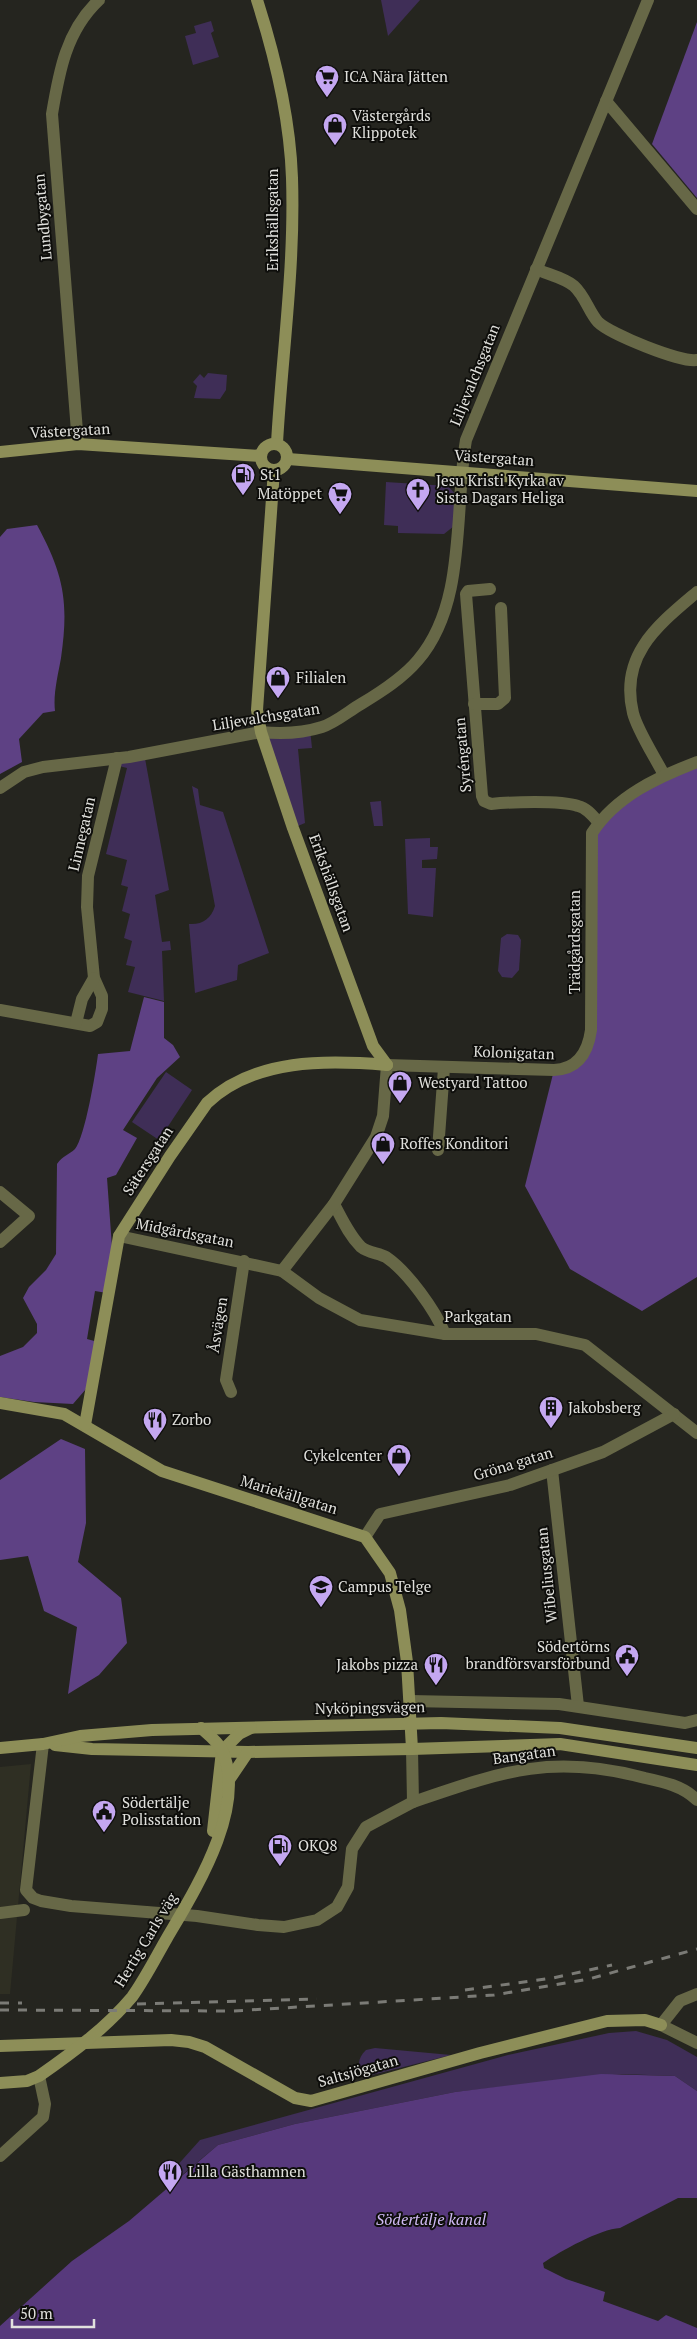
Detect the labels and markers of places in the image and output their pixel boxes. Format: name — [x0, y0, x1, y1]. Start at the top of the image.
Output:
supermarket icon: ICA Nära Jätten — [314, 64, 340, 98]
place label: ICA Nära Jätten — [344, 66, 448, 86]
place label: Västergårds Klippotek — [352, 105, 431, 142]
shop icon: Västergårds Klippotek — [322, 112, 348, 146]
fuel station icon: St1 — [230, 462, 256, 496]
place label: St1 — [260, 464, 282, 484]
place label: Jesu Kristi Kyrka av Sista Dagars Heliga — [436, 470, 565, 507]
church icon: Jesu Kristi Kyrka av Sista Dagars Heliga — [405, 477, 431, 511]
supermarket icon: Matöppet — [327, 481, 353, 515]
place label: Matöppet — [257, 483, 322, 503]
shop icon: Filialen — [265, 665, 291, 699]
place label: Filialen — [296, 667, 346, 687]
shop icon: Westyard Tattoo — [387, 1070, 413, 1104]
place label: Westyard Tattoo — [418, 1072, 528, 1092]
shop icon: Roffes Konditori — [370, 1131, 396, 1165]
place label: Roffes Konditori — [400, 1133, 508, 1153]
building icon: Jakobsberg — [538, 1395, 564, 1429]
place label: Jakobsberg — [568, 1397, 642, 1417]
restaurant icon: Zorbo — [142, 1407, 168, 1441]
place label: Zorbo — [172, 1409, 211, 1429]
shop icon: Cykelcenter — [386, 1443, 412, 1477]
place label: Cykelcenter — [304, 1445, 382, 1465]
school or university icon: Campus Telge — [308, 1574, 334, 1608]
place label: Campus Telge — [338, 1576, 431, 1596]
place label: Södertörns brandförsvarsförbund — [465, 1636, 610, 1673]
public building icon: Södertörns brandförsvarsförbund — [614, 1643, 640, 1677]
restaurant icon: Jakobs pizza — [423, 1652, 449, 1686]
place label: Jakobs pizza — [336, 1654, 418, 1674]
place label: Södertälje Polisstation — [122, 1792, 201, 1829]
public building icon: Södertälje Polisstation — [91, 1799, 117, 1833]
fuel station icon: OKQ8 — [267, 1833, 293, 1867]
place label: OKQ8 — [298, 1835, 337, 1855]
restaurant icon: Lilla Gästhamnen — [157, 2159, 183, 2193]
place label: Lilla Gästhamnen — [188, 2161, 306, 2181]

